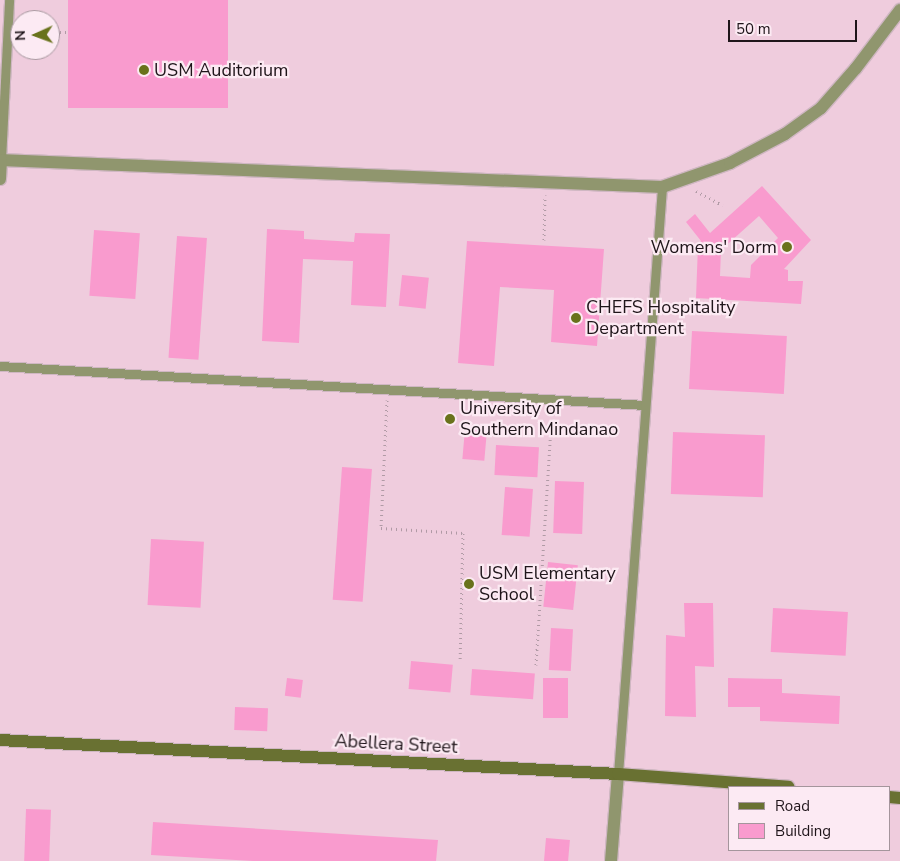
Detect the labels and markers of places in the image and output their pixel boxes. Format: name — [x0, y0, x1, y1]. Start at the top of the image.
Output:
place label: USM Auditorium — [154, 59, 288, 81]
marker: USM Auditorium — [138, 64, 150, 76]
place label: Womens' Dorm — [651, 236, 777, 258]
marker: Womens' Dorm — [781, 241, 793, 253]
place label: CHEFS Hospitality Department — [586, 297, 736, 340]
marker: CHEFS Hospitality Department — [570, 312, 582, 324]
place label: University of Southern Mindanao — [460, 398, 618, 440]
marker: University of Southern Mindanao — [444, 413, 456, 425]
place label: USM Elementary School — [479, 563, 616, 606]
marker: USM Elementary School — [463, 578, 475, 590]

